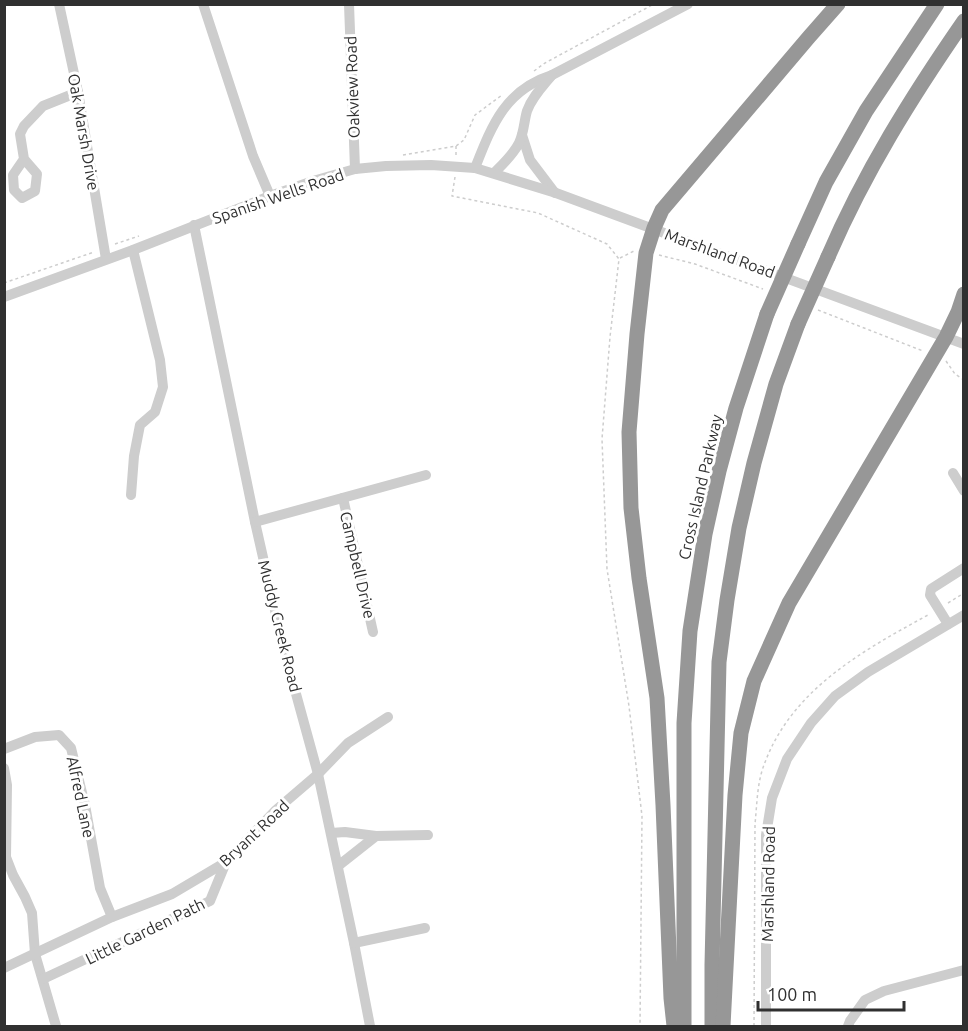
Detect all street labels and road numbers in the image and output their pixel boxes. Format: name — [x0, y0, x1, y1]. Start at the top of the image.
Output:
street label: Oakview Road — [341, 36, 363, 138]
street label: Oak Marsh Drive — [65, 72, 103, 192]
street label: Spanish Wells Road — [210, 165, 346, 227]
street label: Marshland Road — [663, 225, 777, 281]
street label: Cross Island Parkway — [675, 412, 726, 561]
street label: Campbell Drive — [337, 510, 379, 620]
street label: Muddy Creek Road — [255, 558, 305, 694]
street label: Alfred Lane — [64, 755, 98, 839]
street label: Bryant Road — [216, 796, 292, 870]
street label: Marshland Road — [758, 826, 778, 942]
street label: Little Garden Path — [83, 894, 207, 968]

